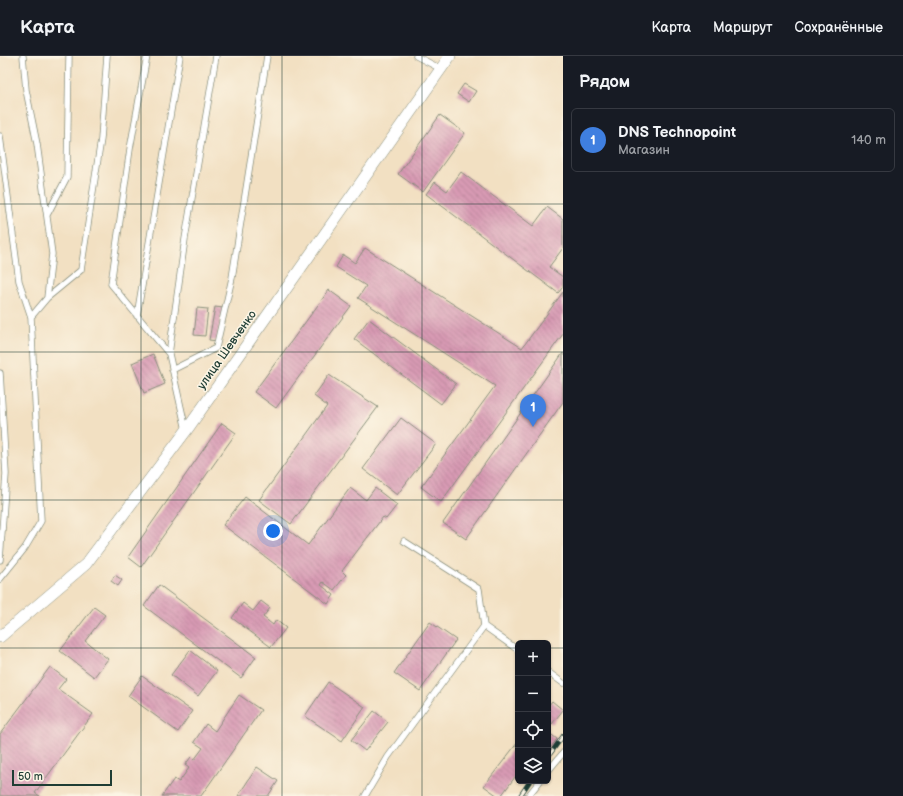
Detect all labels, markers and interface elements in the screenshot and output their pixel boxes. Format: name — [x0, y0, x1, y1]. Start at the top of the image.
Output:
text: Карта — [20, 16, 74, 39]
text: Карта — [652, 19, 691, 36]
text: Маршрут — [713, 19, 773, 36]
text: Сохранённые — [795, 19, 883, 36]
text: Рядом — [579, 72, 630, 92]
text: DNS Technopoint — [618, 123, 736, 142]
text: 1 — [590, 132, 596, 148]
text: 140 m — [851, 132, 886, 148]
text: Магазин — [618, 142, 670, 158]
street label: улица Шевченко — [194, 308, 260, 392]
pin: 1 — [520, 394, 546, 427]
your location — [263, 521, 283, 541]
map controls — [515, 640, 551, 784]
button: + — [515, 640, 551, 676]
button: − — [515, 676, 551, 712]
button: locate — [515, 712, 551, 748]
button: layers — [515, 748, 551, 784]
scale bar — [12, 768, 112, 787]
text: 50 m — [18, 770, 43, 783]

